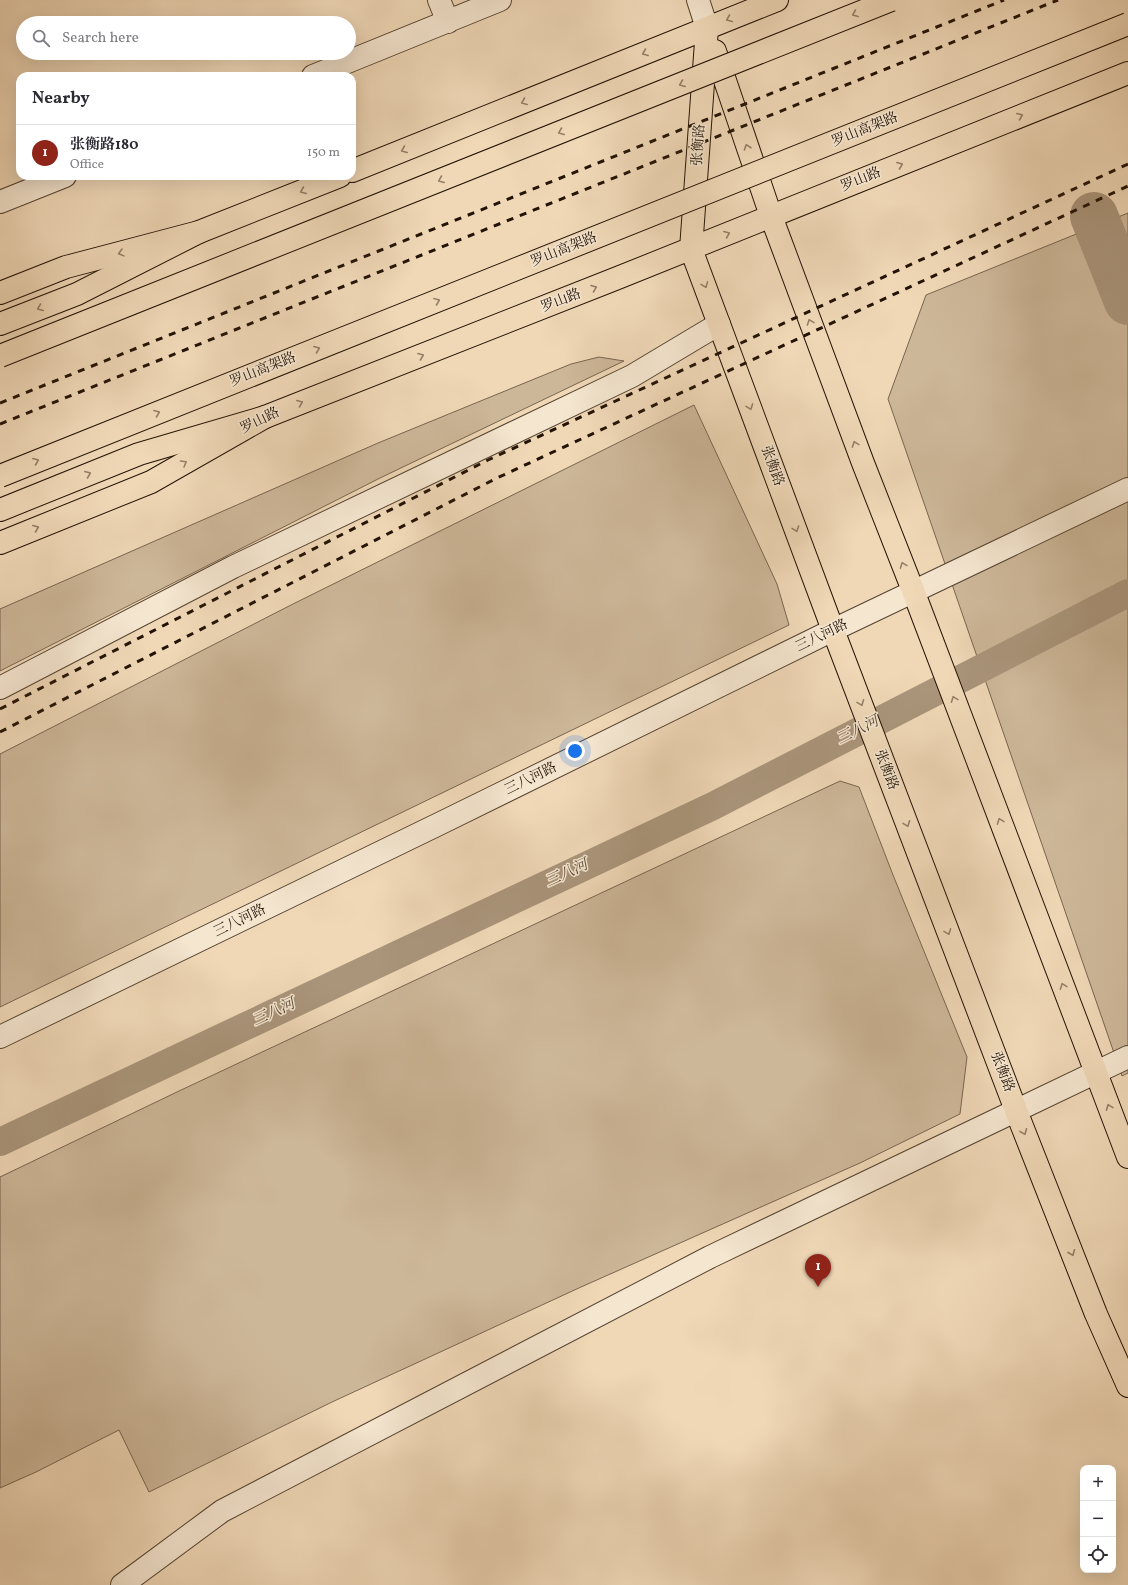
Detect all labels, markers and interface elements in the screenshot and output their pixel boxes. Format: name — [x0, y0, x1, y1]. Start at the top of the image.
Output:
one-way arrow — [851, 10, 858, 18]
one-way arrow — [726, 15, 733, 23]
search box — [16, 16, 356, 60]
icon: search — [30, 27, 52, 49]
text: Search here — [62, 28, 139, 49]
one-way arrow — [642, 48, 650, 56]
one-way arrow — [678, 79, 685, 87]
text: Nearby — [32, 87, 90, 110]
one-way arrow — [521, 97, 528, 105]
street label: 罗山高架路 — [829, 108, 901, 152]
one-way arrow — [1016, 113, 1024, 121]
street label: 张衡路 — [688, 123, 710, 167]
one-way arrow — [558, 127, 565, 135]
text: 张衡路180 — [70, 135, 138, 156]
one-way arrow — [743, 143, 752, 150]
text: 1 — [42, 144, 48, 162]
text: 150 m — [307, 144, 340, 162]
one-way arrow — [400, 146, 407, 154]
text: Office — [70, 156, 104, 174]
one-way arrow — [896, 161, 903, 169]
street label: 罗山路 — [838, 163, 884, 197]
one-way arrow — [437, 175, 445, 183]
one-way arrow — [300, 186, 307, 194]
street label: 罗山高架路 — [528, 228, 600, 272]
one-way arrow — [723, 231, 731, 239]
one-way arrow — [118, 248, 125, 257]
one-way arrow — [700, 281, 708, 288]
one-way arrow — [590, 284, 597, 292]
street label: 罗山路 — [538, 285, 584, 317]
one-way arrow — [434, 297, 441, 305]
one-way arrow — [37, 304, 44, 312]
one-way arrow — [807, 318, 815, 325]
one-way arrow — [312, 346, 320, 354]
street label: 罗山高架路 — [227, 348, 299, 392]
one-way arrow — [417, 352, 424, 360]
one-way arrow — [296, 400, 303, 408]
street label: 罗山路 — [237, 403, 283, 439]
one-way arrow — [746, 403, 754, 410]
one-way arrow — [152, 410, 160, 418]
one-way arrow — [852, 440, 860, 447]
street label: 张衡路 — [756, 443, 788, 489]
one-way arrow — [33, 458, 40, 466]
one-way arrow — [180, 460, 188, 467]
one-way arrow — [85, 471, 92, 479]
one-way arrow — [33, 525, 40, 533]
one-way arrow — [791, 525, 799, 532]
one-way arrow — [899, 561, 907, 568]
street label: 三八河路 — [793, 615, 851, 657]
one-way arrow — [951, 696, 959, 703]
one-way arrow — [857, 699, 865, 706]
water label: 三八河 — [833, 710, 885, 751]
your location — [565, 741, 585, 761]
street label: 张衡路 — [870, 747, 902, 793]
street label: 三八河路 — [502, 758, 560, 800]
one-way arrow — [997, 817, 1005, 824]
one-way arrow — [903, 821, 911, 828]
water label: 三八河 — [542, 854, 595, 893]
street label: 三八河路 — [211, 900, 269, 942]
one-way arrow — [944, 928, 952, 935]
one-way arrow — [1060, 982, 1068, 989]
water label: 三八河 — [249, 993, 302, 1032]
street label: 张衡路 — [986, 1049, 1018, 1095]
one-way arrow — [1106, 1104, 1114, 1111]
one-way arrow — [1020, 1128, 1028, 1135]
one-way arrow — [1068, 1249, 1076, 1256]
pin: 1 — [805, 1254, 831, 1287]
map controls — [1080, 1465, 1116, 1573]
button: + — [1080, 1465, 1116, 1501]
button: − — [1080, 1501, 1116, 1537]
button: locate — [1080, 1537, 1116, 1573]

